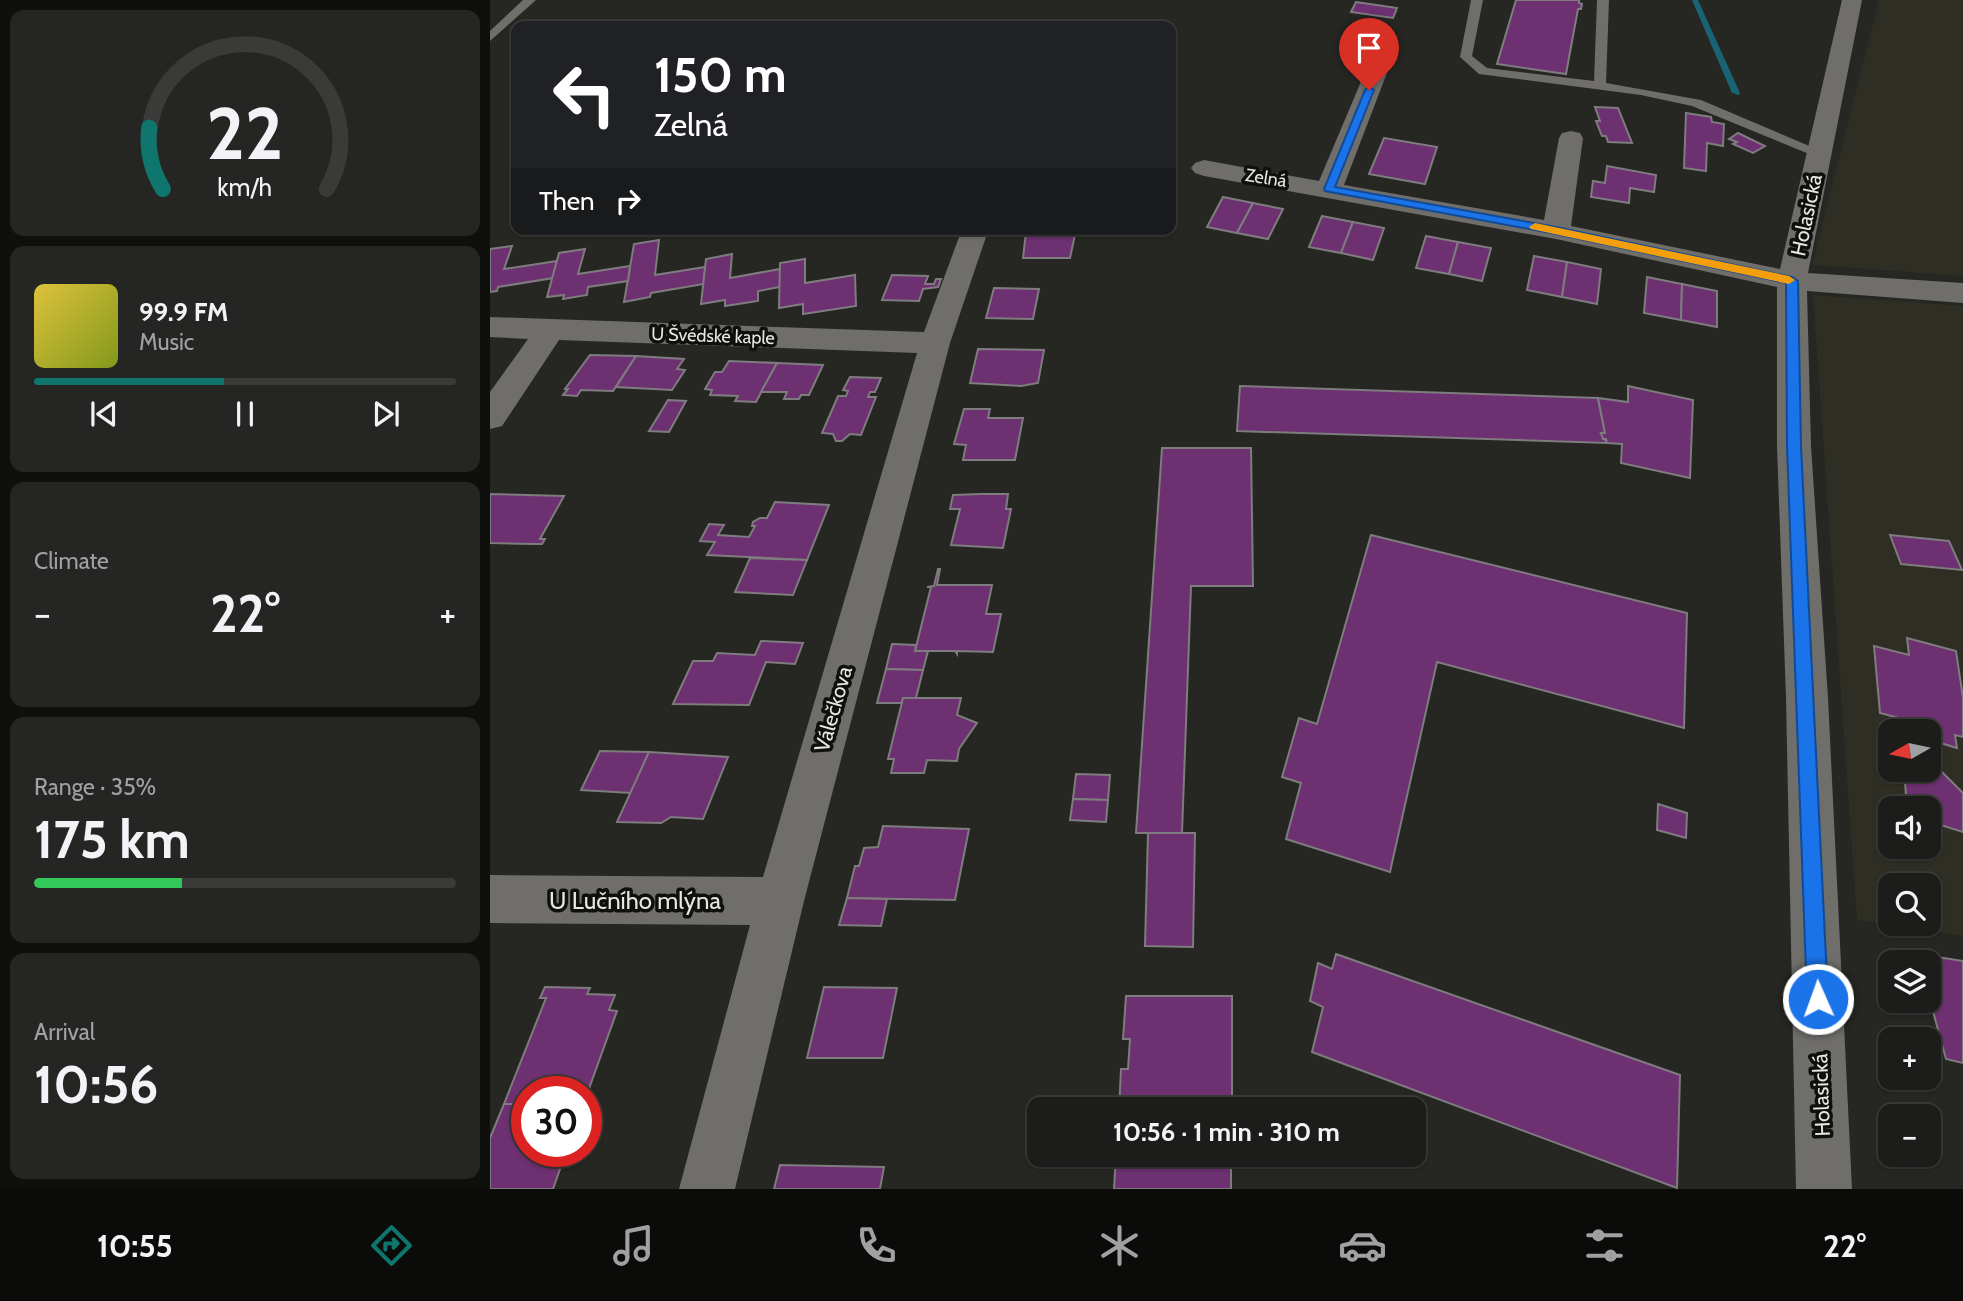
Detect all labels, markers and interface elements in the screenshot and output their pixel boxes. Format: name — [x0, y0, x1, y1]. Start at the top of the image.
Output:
pin — [1339, 18, 1399, 90]
icon: arrive — [1350, 29, 1388, 67]
text: 150 m — [654, 45, 787, 104]
icon: left — [539, 49, 630, 140]
text: 22 — [206, 89, 284, 177]
text: Zelná — [654, 105, 728, 144]
street label: Zelná — [1244, 164, 1289, 192]
text: km/h — [218, 172, 272, 202]
street label: Holasická — [1785, 172, 1827, 258]
icon: right — [609, 182, 647, 220]
text: Then — [539, 185, 595, 217]
text: 99.9 FM — [139, 296, 229, 328]
street label: U Švédské kaple — [651, 323, 775, 349]
text: Music — [139, 328, 194, 356]
icon: previous — [85, 395, 123, 433]
icon: pause — [226, 395, 264, 433]
icon: next — [367, 395, 405, 433]
text: Climate — [34, 547, 109, 575]
text: 22° — [210, 582, 280, 645]
text: − — [34, 590, 51, 637]
text: + — [439, 590, 456, 637]
street label: Válečkova — [809, 663, 857, 755]
north arrow — [1878, 719, 1941, 782]
map controls — [1878, 719, 1941, 1167]
text: Range · 35% — [34, 773, 156, 801]
button: sound — [1878, 796, 1941, 859]
text: 175 km — [34, 808, 190, 871]
button: search — [1878, 873, 1941, 936]
street label: U Lučního mlýna — [549, 886, 721, 915]
button: layers — [1878, 950, 1941, 1013]
position arrow — [1781, 962, 1855, 1036]
text: Arrival — [34, 1018, 95, 1046]
button: + — [1878, 1027, 1941, 1090]
text: 10:56 — [34, 1053, 159, 1116]
street label: Holasická — [1807, 1053, 1835, 1137]
speed limit sign: 30 — [511, 1076, 602, 1167]
button: − — [1878, 1104, 1941, 1167]
text: 10:56 · 1 min · 310 m — [1113, 1116, 1340, 1148]
icon: directions — [367, 1221, 416, 1270]
icon: music — [609, 1221, 658, 1270]
icon: phone — [852, 1221, 901, 1270]
icon: climate — [1095, 1221, 1144, 1270]
icon: car — [1338, 1221, 1387, 1270]
icon: filters — [1580, 1221, 1629, 1270]
text: 10:55 — [97, 1226, 173, 1265]
text: 22° — [1823, 1226, 1866, 1265]

